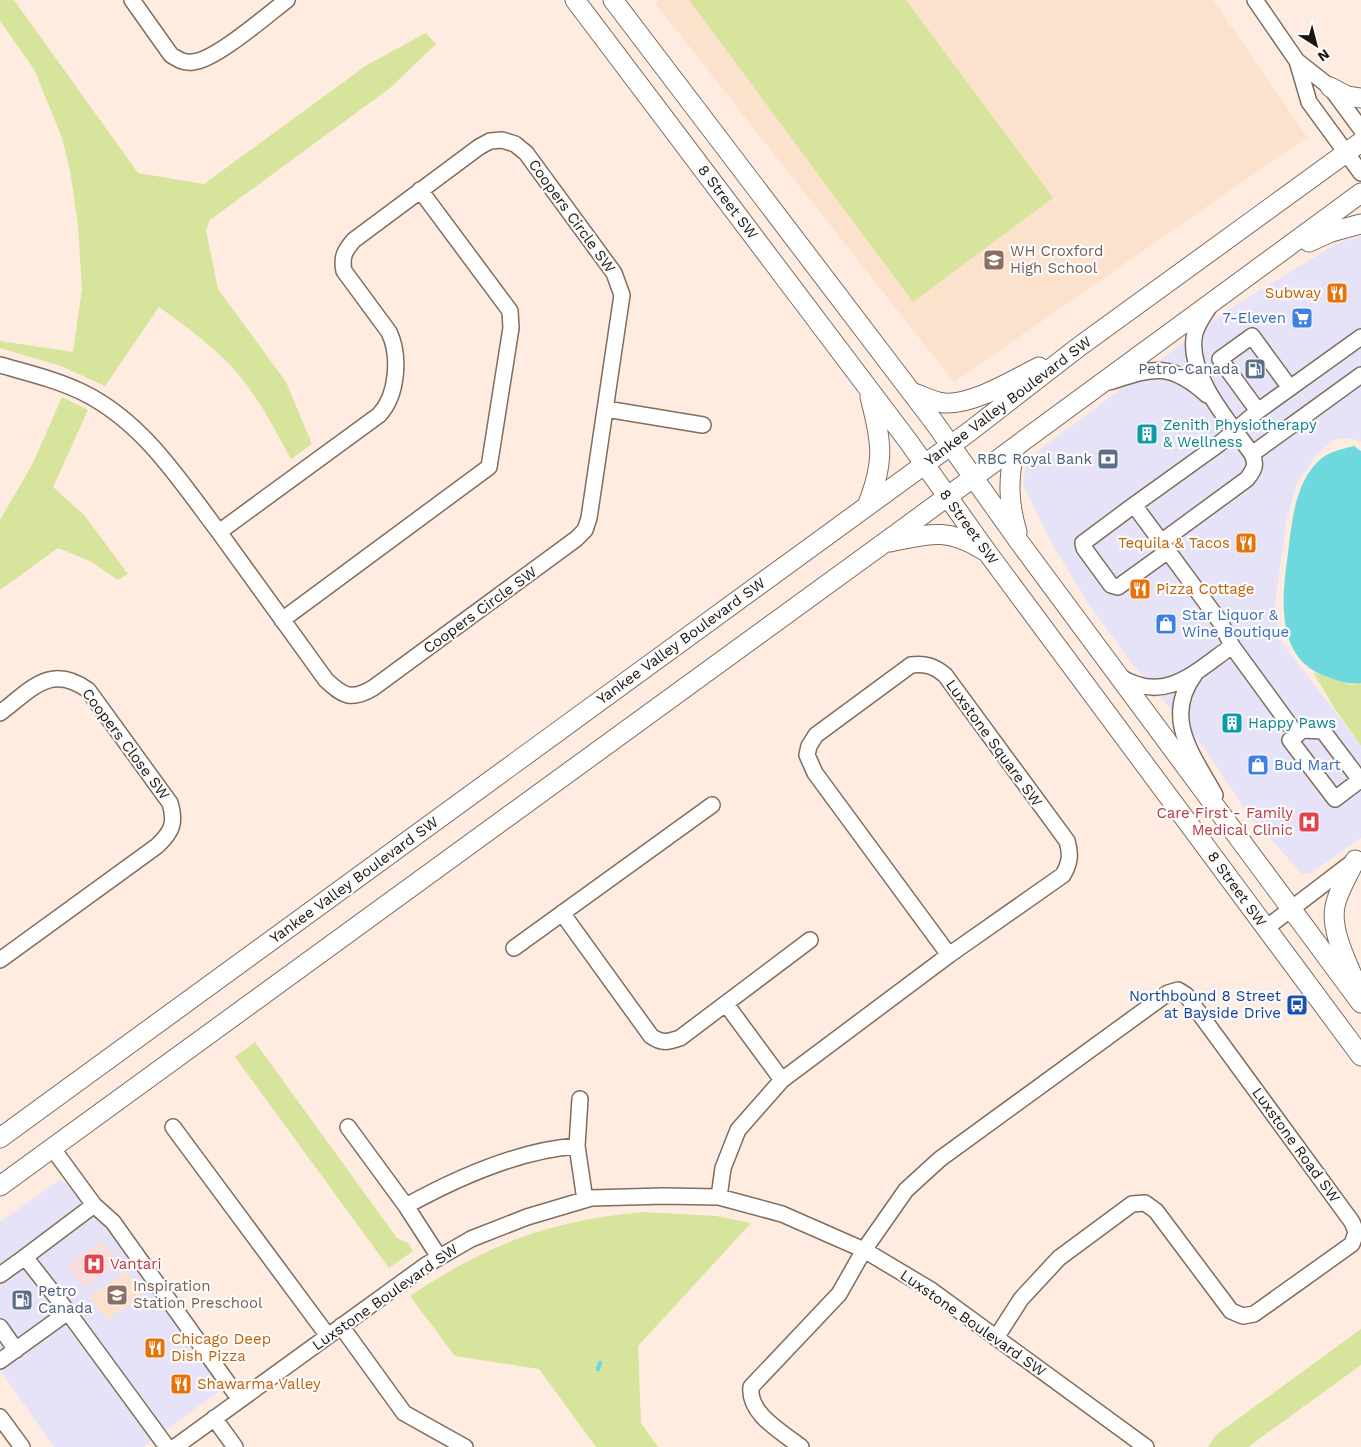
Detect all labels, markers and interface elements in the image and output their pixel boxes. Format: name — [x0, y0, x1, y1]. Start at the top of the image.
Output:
north arrow — [1291, 20, 1341, 70]
text: N — [1315, 46, 1333, 65]
street label: Coopers Circle SW — [525, 156, 619, 276]
street label: 8 Street SW — [694, 161, 762, 243]
place label: WH Croxford High School — [1010, 242, 1103, 277]
school or university icon: WH Croxford High School — [982, 248, 1006, 272]
restaurant icon: Subway — [1325, 281, 1349, 305]
place label: Subway — [1265, 284, 1321, 302]
supermarket icon: 7-Eleven — [1290, 306, 1314, 330]
place label: 7-Eleven — [1222, 309, 1286, 327]
street label: Yankee Valley Boulevard SW — [921, 332, 1095, 470]
fuel station icon: Petro-Canada — [1243, 357, 1267, 381]
place label: Petro-Canada — [1138, 360, 1240, 378]
place label: Zenith Physiotherapy & Wellness — [1163, 416, 1317, 451]
building icon: Zenith Physiotherapy & Wellness — [1135, 422, 1159, 446]
bank icon: RBC Royal Bank — [1096, 447, 1120, 471]
place label: RBC Royal Bank — [977, 450, 1092, 468]
street label: 8 Street SW — [936, 486, 1002, 568]
restaurant icon: Tequila & Tacos — [1234, 531, 1258, 555]
place label: Tequila & Tacos — [1118, 534, 1230, 552]
street label: Coopers Circle SW — [420, 563, 540, 657]
street label: Yankee Valley Boulevard SW — [593, 574, 769, 708]
restaurant icon: Pizza Cottage — [1128, 577, 1152, 601]
place label: Pizza Cottage — [1156, 580, 1254, 598]
place label: Star Liquor & Wine Boutique — [1182, 606, 1289, 641]
shop icon: Star Liquor & Wine Boutique — [1154, 612, 1178, 636]
street label: Luxstone Square SW — [942, 676, 1046, 810]
street label: Coopers Close SW — [78, 685, 174, 803]
building icon: Happy Paws — [1220, 711, 1244, 735]
place label: Happy Paws — [1248, 714, 1336, 732]
shop icon: Bud Mart — [1246, 753, 1270, 777]
place label: Bud Mart — [1274, 756, 1341, 774]
place label: Care First - Family Medical Clinic — [1156, 804, 1293, 839]
hospital icon: Care First - Family Medical Clinic — [1297, 810, 1321, 834]
street label: Yankee Valley Boulevard SW — [266, 813, 442, 947]
street label: 8 Street SW — [1204, 848, 1270, 930]
place label: Northbound 8 Street at Bayside Drive — [1129, 987, 1282, 1022]
bus stop icon: Northbound 8 Street at Bayside Drive — [1285, 993, 1309, 1017]
street label: Luxstone Road SW — [1248, 1084, 1344, 1206]
street label: Luxstone Boulevard SW — [309, 1240, 461, 1354]
hospital icon: Vantari — [82, 1252, 106, 1276]
place label: Vantari — [110, 1255, 161, 1273]
street label: Luxstone Boulevard SW — [897, 1266, 1049, 1380]
place label: Inspiration Station Preschool — [133, 1277, 263, 1312]
place label: Petro Canada — [38, 1282, 93, 1317]
school or university icon: Inspiration Station Preschool — [105, 1283, 129, 1307]
fuel station icon: Petro Canada — [10, 1288, 34, 1312]
place label: Chicago Deep Dish Pizza — [171, 1330, 271, 1365]
restaurant icon: Chicago Deep Dish Pizza — [143, 1336, 167, 1360]
restaurant icon: Shawarma Valley — [169, 1372, 193, 1396]
place label: Shawarma Valley — [197, 1375, 321, 1393]

